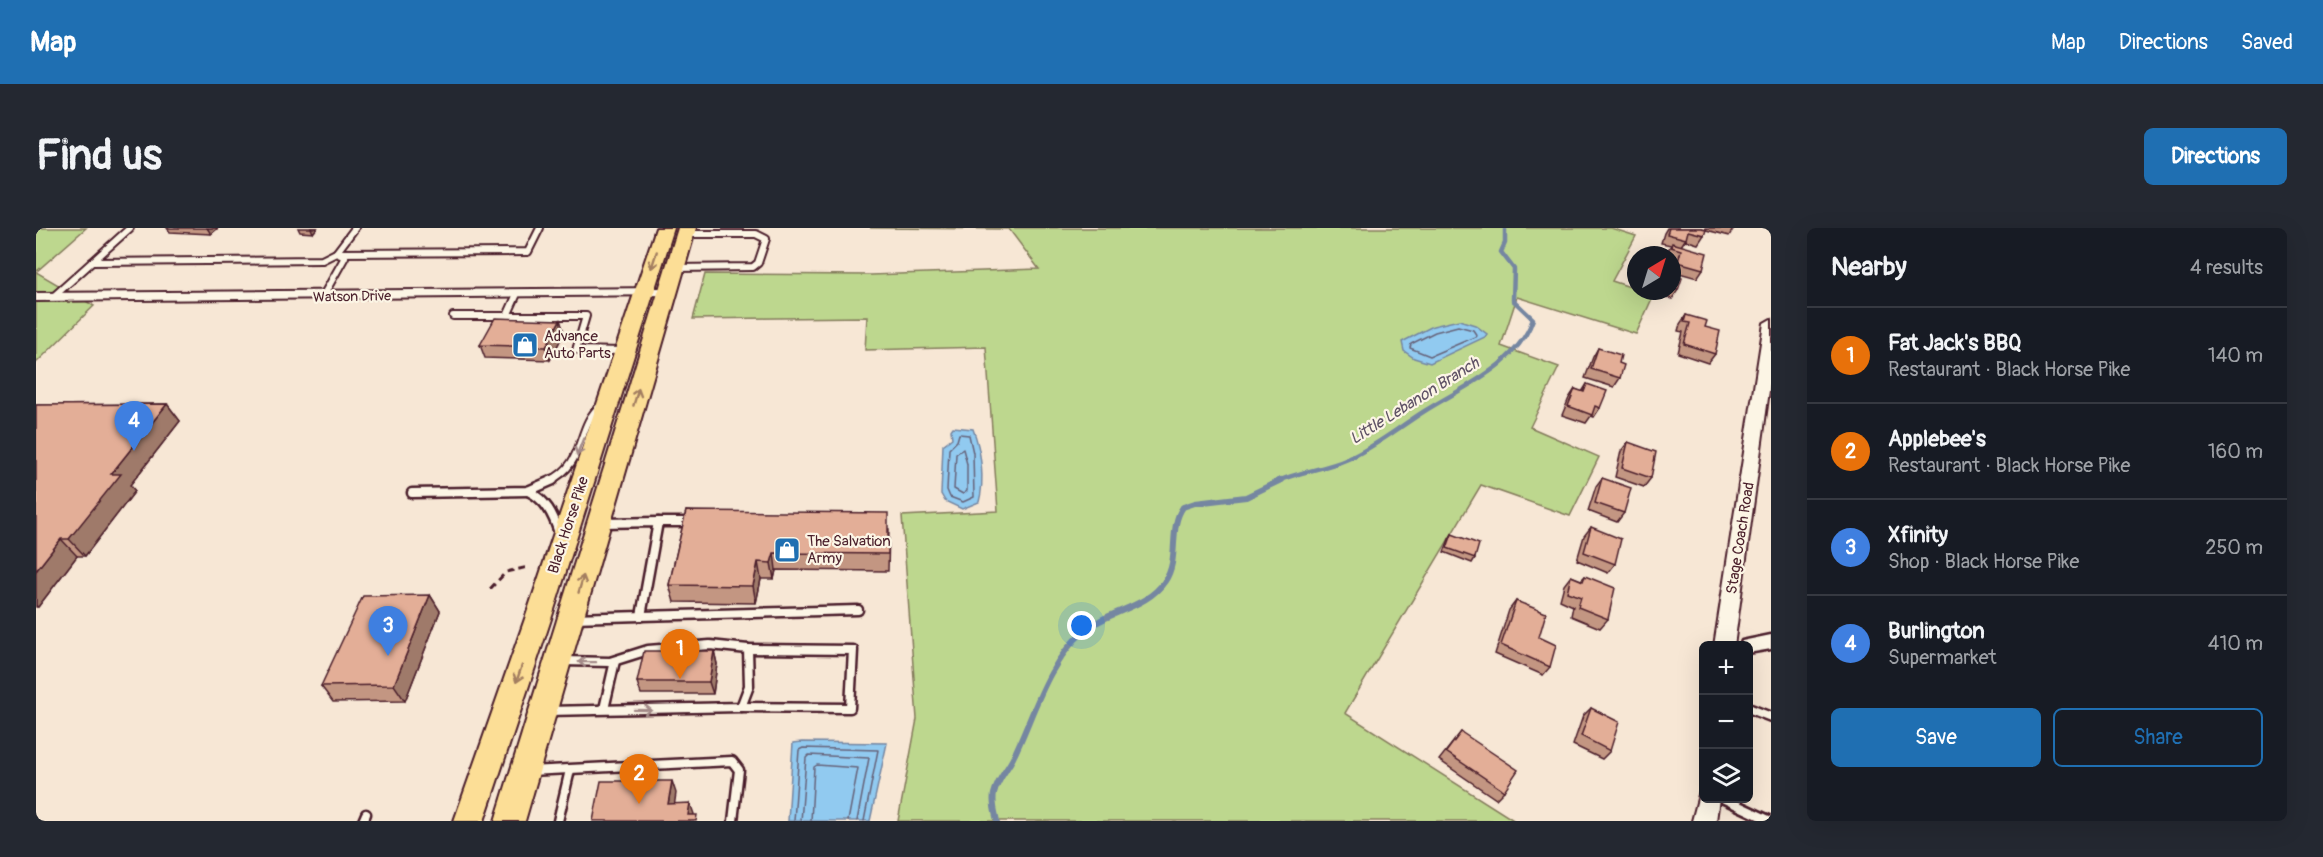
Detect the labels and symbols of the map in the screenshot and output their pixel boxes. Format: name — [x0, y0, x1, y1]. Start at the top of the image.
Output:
north arrow — [1627, 246, 1681, 300]
one-way arrow — [648, 250, 659, 269]
street label: Watson Drive — [313, 287, 391, 306]
place label: Advance Auto Parts — [544, 327, 611, 363]
shop icon: Advance Auto Parts — [510, 330, 540, 360]
water label: Little Lebanon Branch — [1346, 352, 1484, 449]
one-way arrow — [631, 388, 642, 407]
pin: 4 — [114, 402, 154, 451]
one-way arrow — [573, 437, 584, 456]
street label: Black Horse Pike — [544, 474, 593, 576]
street label: Stage Coach Road — [1722, 481, 1759, 595]
place label: The Salvation Army — [807, 532, 891, 568]
shop icon: The Salvation Army — [772, 535, 802, 565]
one-way arrow — [576, 575, 587, 594]
pin: 3 — [368, 606, 408, 656]
your location — [1067, 611, 1096, 640]
pin: 1 — [660, 630, 700, 679]
one-way arrow — [577, 656, 597, 668]
one-way arrow — [513, 664, 524, 683]
one-way arrow — [633, 704, 653, 716]
pin: 2 — [620, 754, 658, 804]

